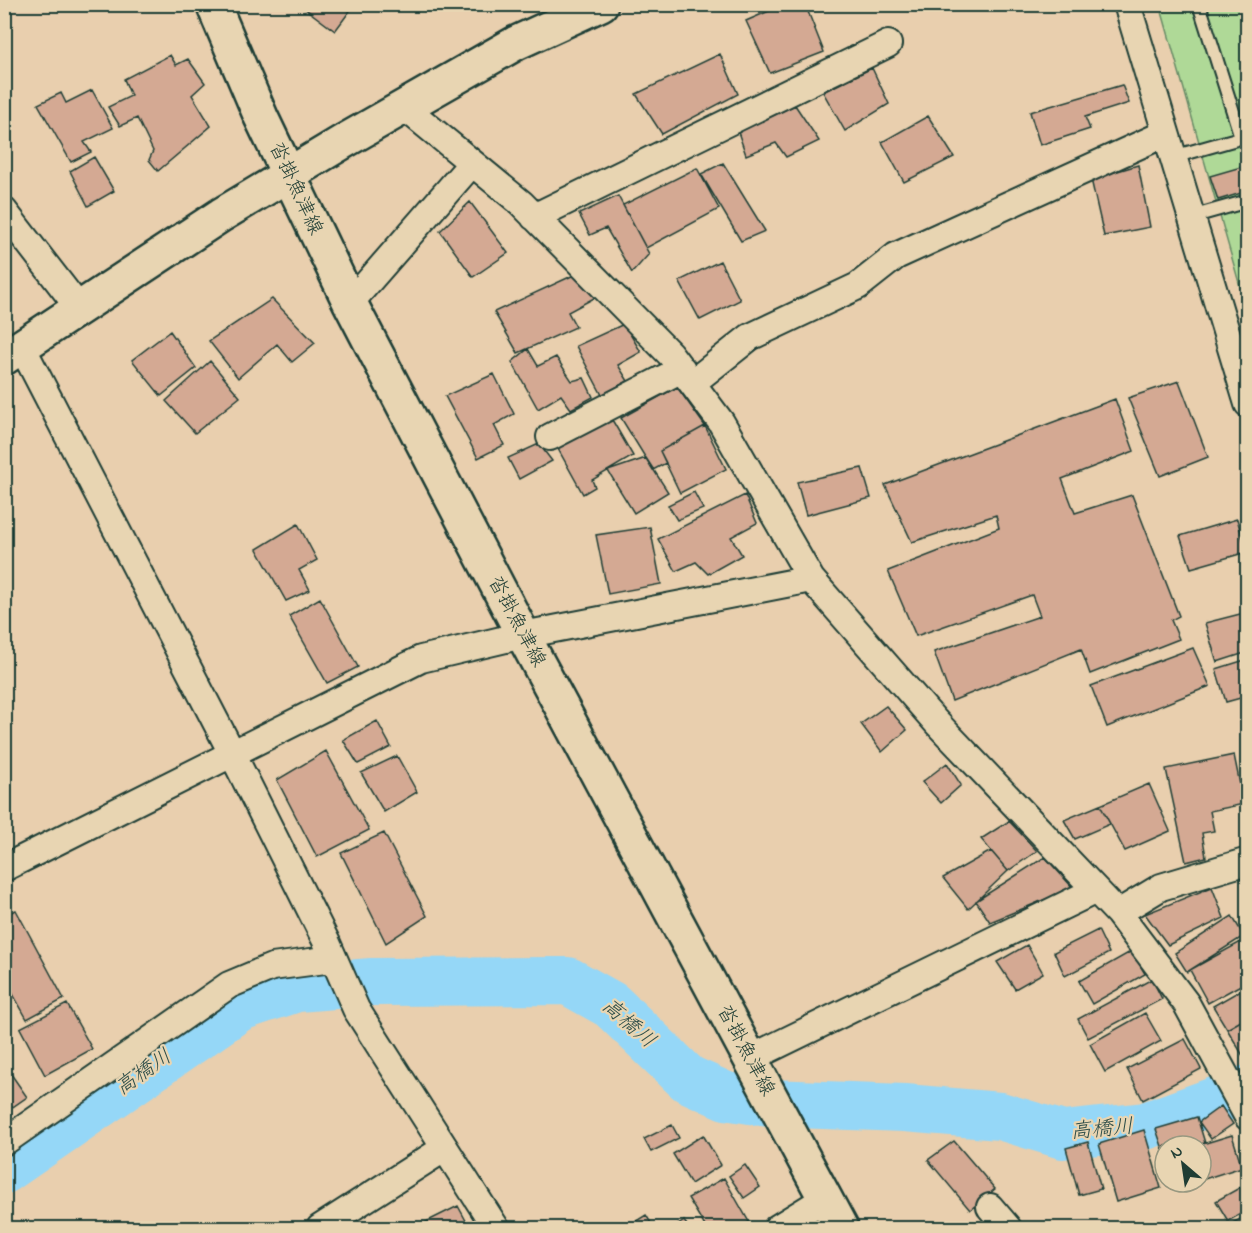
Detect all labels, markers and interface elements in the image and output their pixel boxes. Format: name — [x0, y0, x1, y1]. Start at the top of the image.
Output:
street label: 沓掛魚津線 — [261, 138, 329, 240]
street label: 沓掛魚津線 — [480, 571, 552, 673]
water label: 高橋川 — [594, 992, 662, 1056]
street label: 沓掛魚津線 — [709, 1000, 781, 1102]
water label: 高橋川 — [110, 1043, 178, 1103]
water label: 高橋川 — [1069, 1112, 1135, 1148]
north arrow — [1153, 1134, 1213, 1194]
text: N — [1166, 1139, 1187, 1166]

